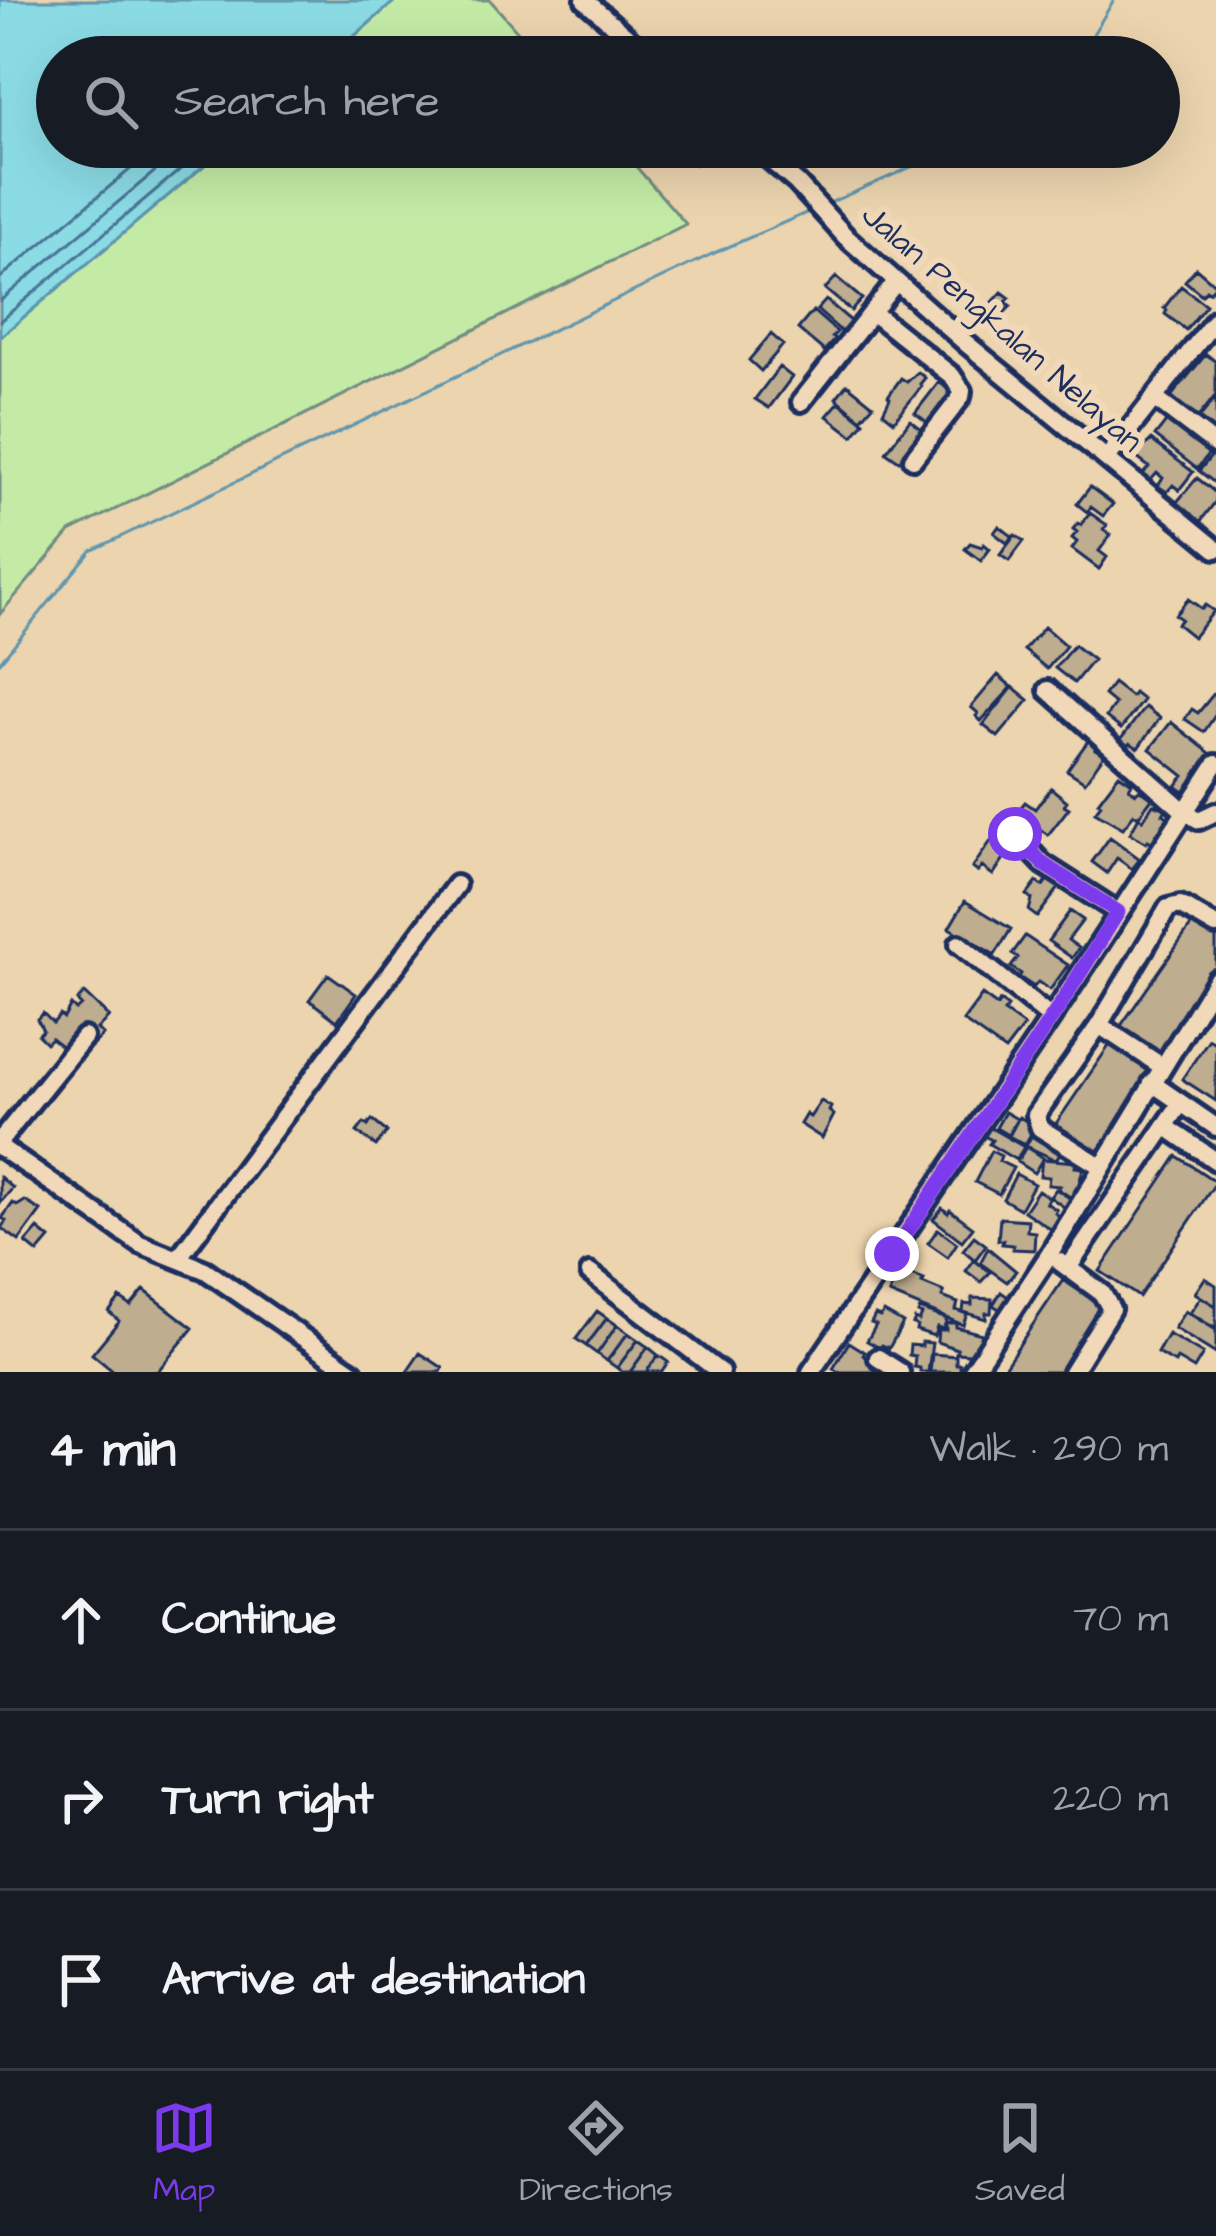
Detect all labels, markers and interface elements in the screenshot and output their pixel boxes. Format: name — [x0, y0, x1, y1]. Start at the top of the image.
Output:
search box — [36, 36, 1180, 168]
icon: search — [78, 69, 144, 135]
text: Search here — [174, 71, 440, 133]
street label: Jalan Pengkalan Nelayan — [850, 193, 1153, 465]
route start — [988, 807, 1042, 861]
route end — [865, 1227, 919, 1281]
text: 4 min — [48, 1415, 176, 1486]
text: Walk · 290 m — [930, 1423, 1168, 1477]
icon: ahead — [48, 1587, 114, 1653]
text: Continue — [162, 1589, 336, 1651]
text: 70 m — [1073, 1593, 1168, 1647]
icon: right — [48, 1767, 114, 1833]
text: Turn right — [162, 1769, 374, 1831]
text: 220 m — [1053, 1773, 1168, 1827]
icon: arrive — [48, 1947, 114, 2013]
text: Arrive at destination — [162, 1949, 585, 2011]
tab: Map — [151, 2095, 217, 2213]
tab: Directions — [519, 2095, 673, 2213]
tab: Saved — [975, 2095, 1065, 2213]

